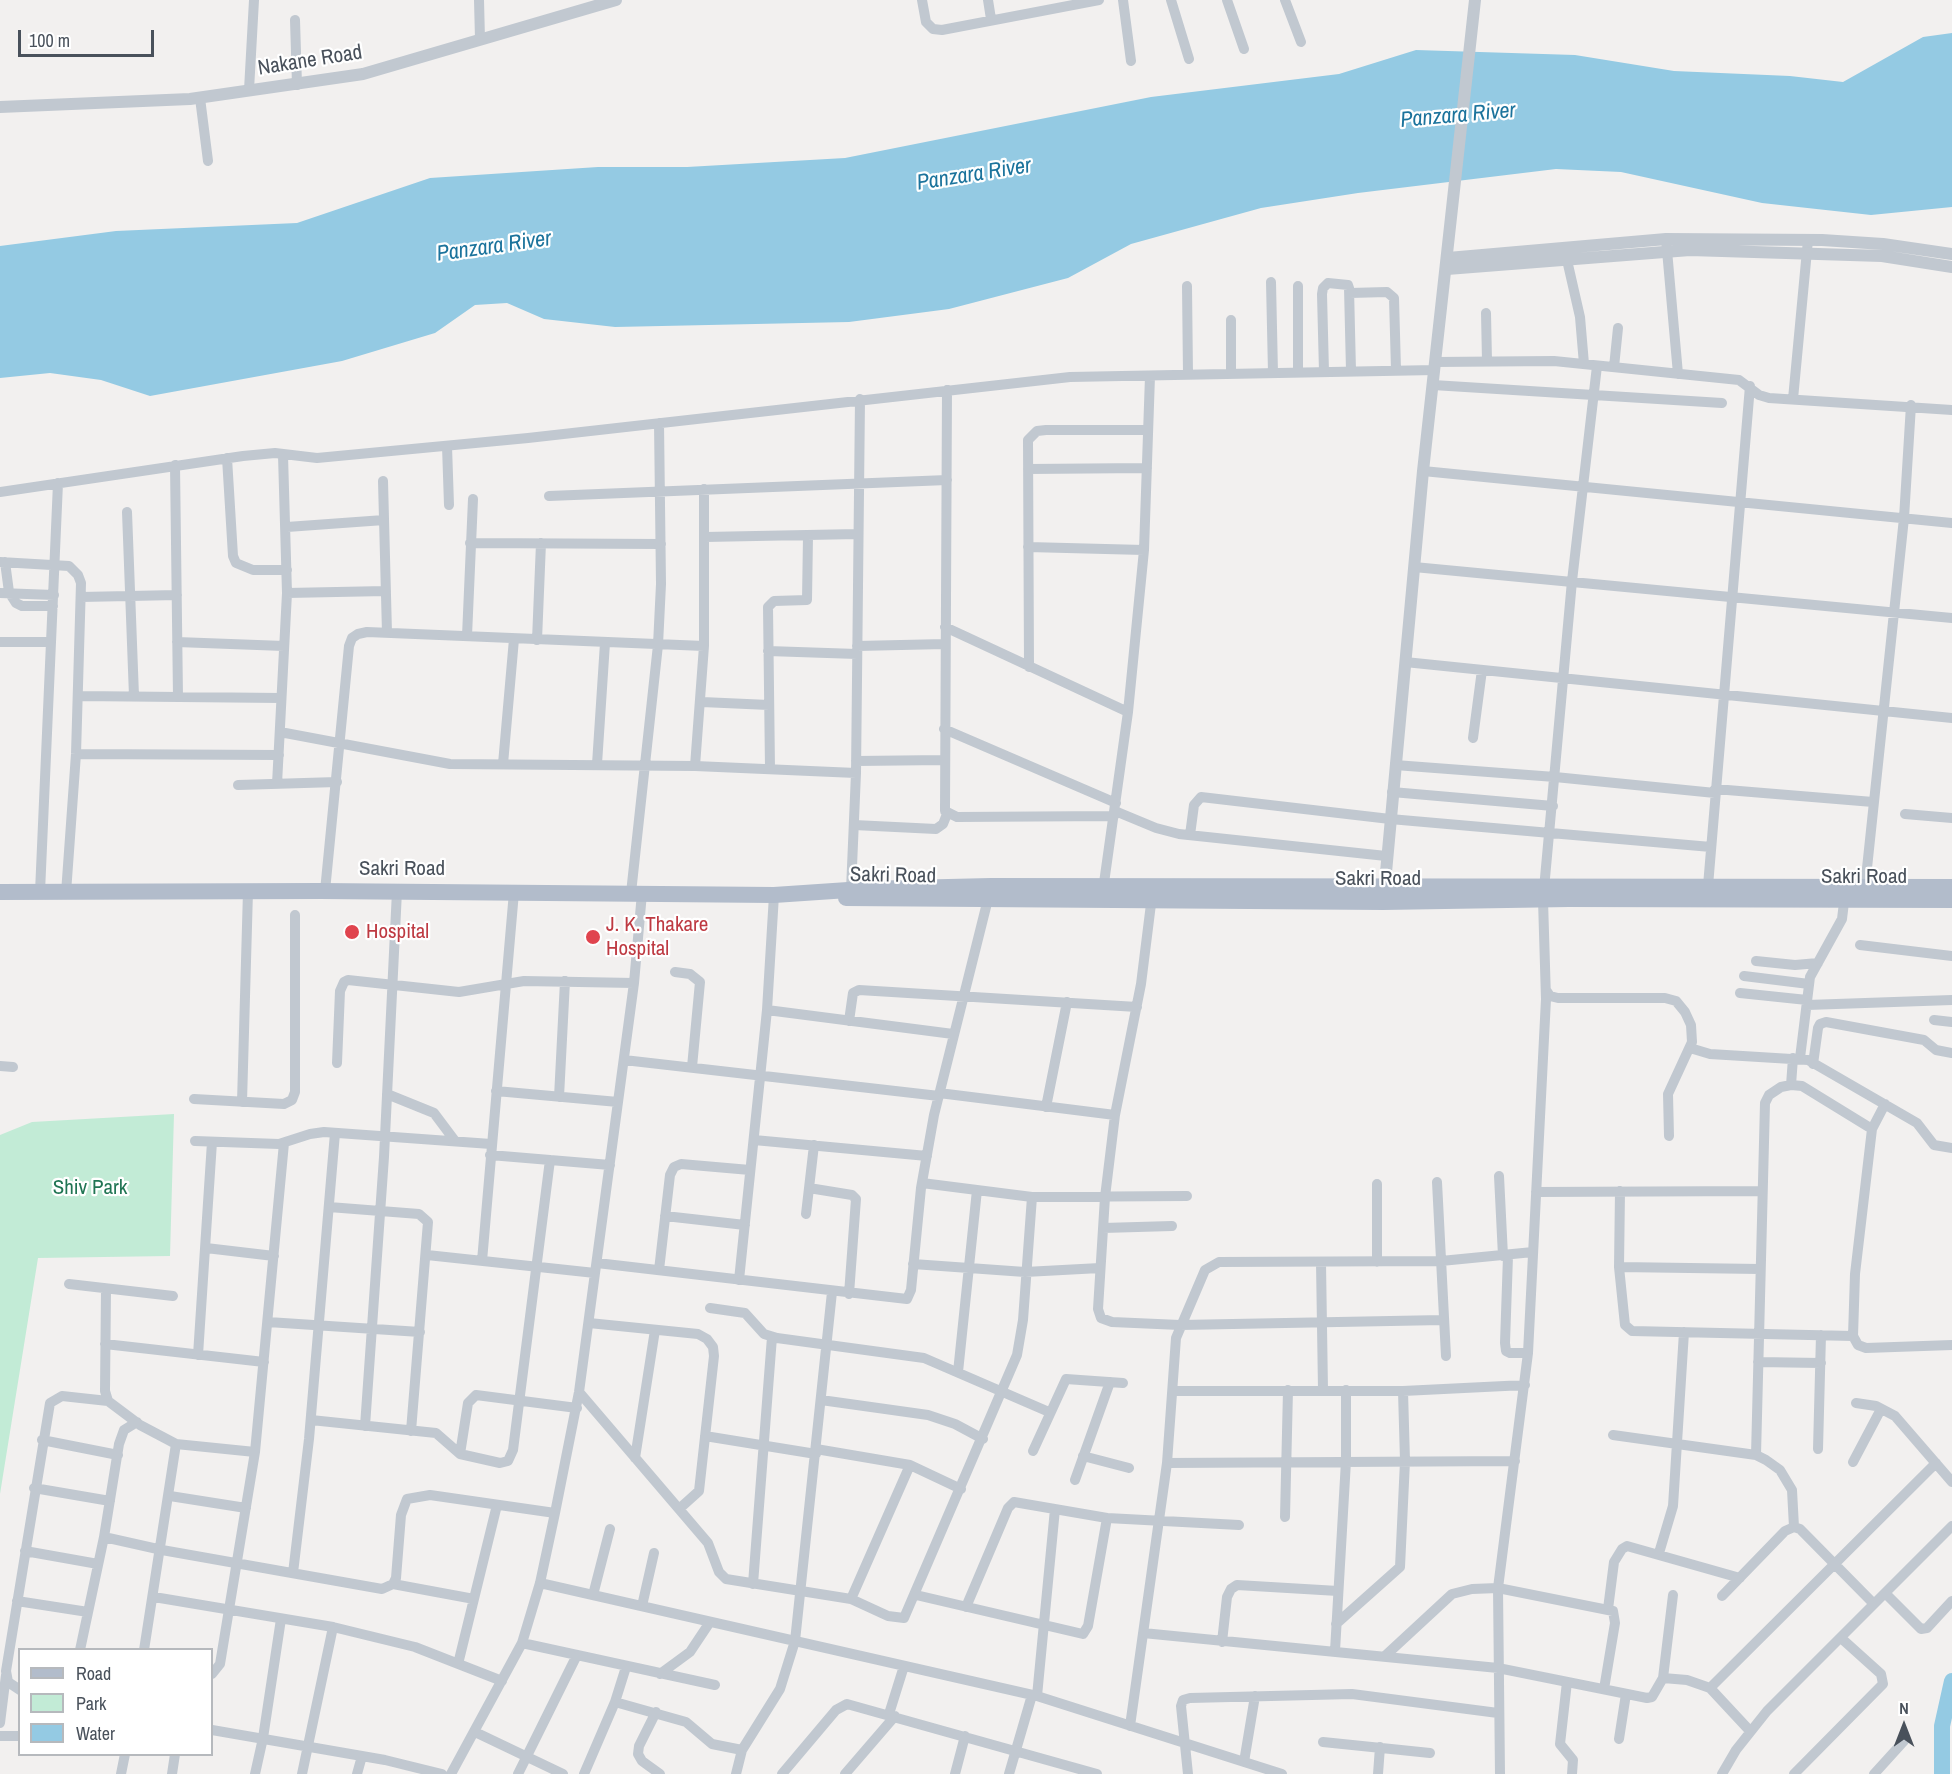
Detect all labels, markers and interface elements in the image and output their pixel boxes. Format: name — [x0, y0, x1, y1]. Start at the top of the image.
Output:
scale bar — [21, 18, 158, 56]
text: 100 m — [29, 28, 70, 53]
street label: Nakane Road — [256, 40, 364, 82]
water label: Panzara River — [1399, 98, 1517, 134]
water label: Panzara River — [915, 153, 1033, 197]
water label: Panzara River — [435, 226, 553, 268]
street label: Sakri Road — [359, 856, 445, 882]
street label: Sakri Road — [850, 863, 936, 889]
street label: Sakri Road — [1821, 864, 1907, 890]
street label: Sakri Road — [1335, 866, 1421, 892]
place label: J. K. Thakare Hospital — [606, 912, 708, 962]
place label: Hospital — [366, 919, 429, 945]
marker: Hospital — [343, 923, 361, 941]
marker: J. K. Thakare Hospital — [584, 928, 602, 946]
park label: Shiv Park — [53, 1175, 127, 1201]
legend — [18, 1648, 213, 1756]
text: Road — [76, 1661, 111, 1686]
text: Park — [76, 1691, 106, 1716]
north arrow — [1874, 1696, 1934, 1756]
text: N — [1899, 1697, 1909, 1719]
text: Water — [76, 1721, 115, 1746]

